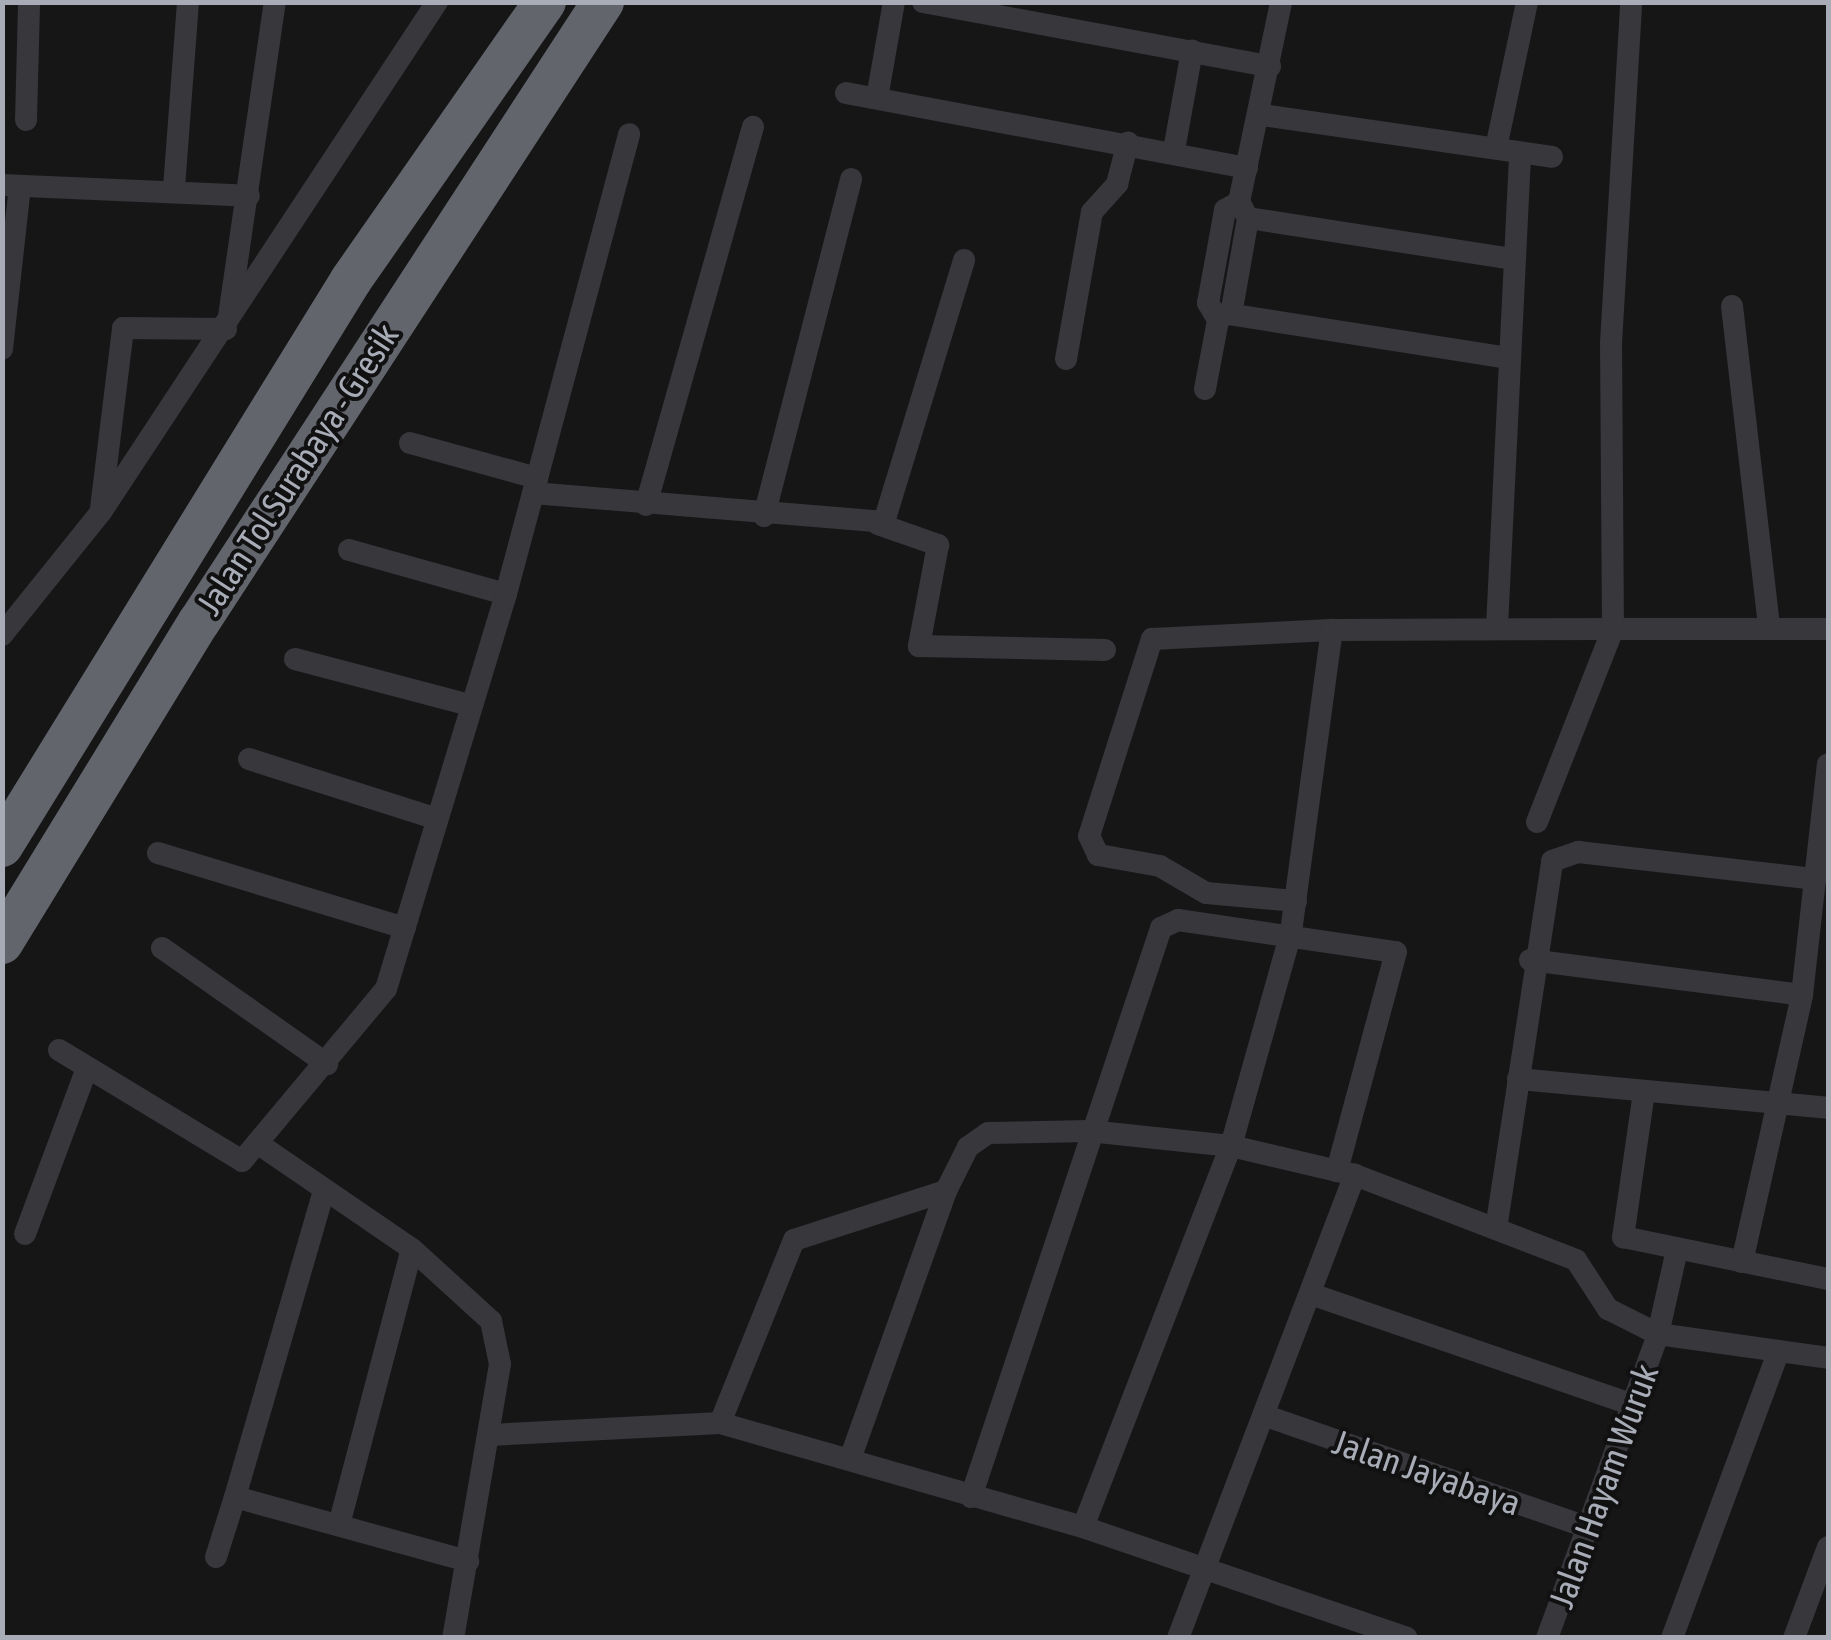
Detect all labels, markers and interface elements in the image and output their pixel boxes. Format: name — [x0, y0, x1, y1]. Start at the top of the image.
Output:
street label: Jalan Tol Surabaya - Gresik — [187, 316, 407, 622]
street label: Jalan Hayam Wuruk — [1539, 1358, 1667, 1614]
street label: Jalan Jayabaya — [1328, 1420, 1526, 1524]

